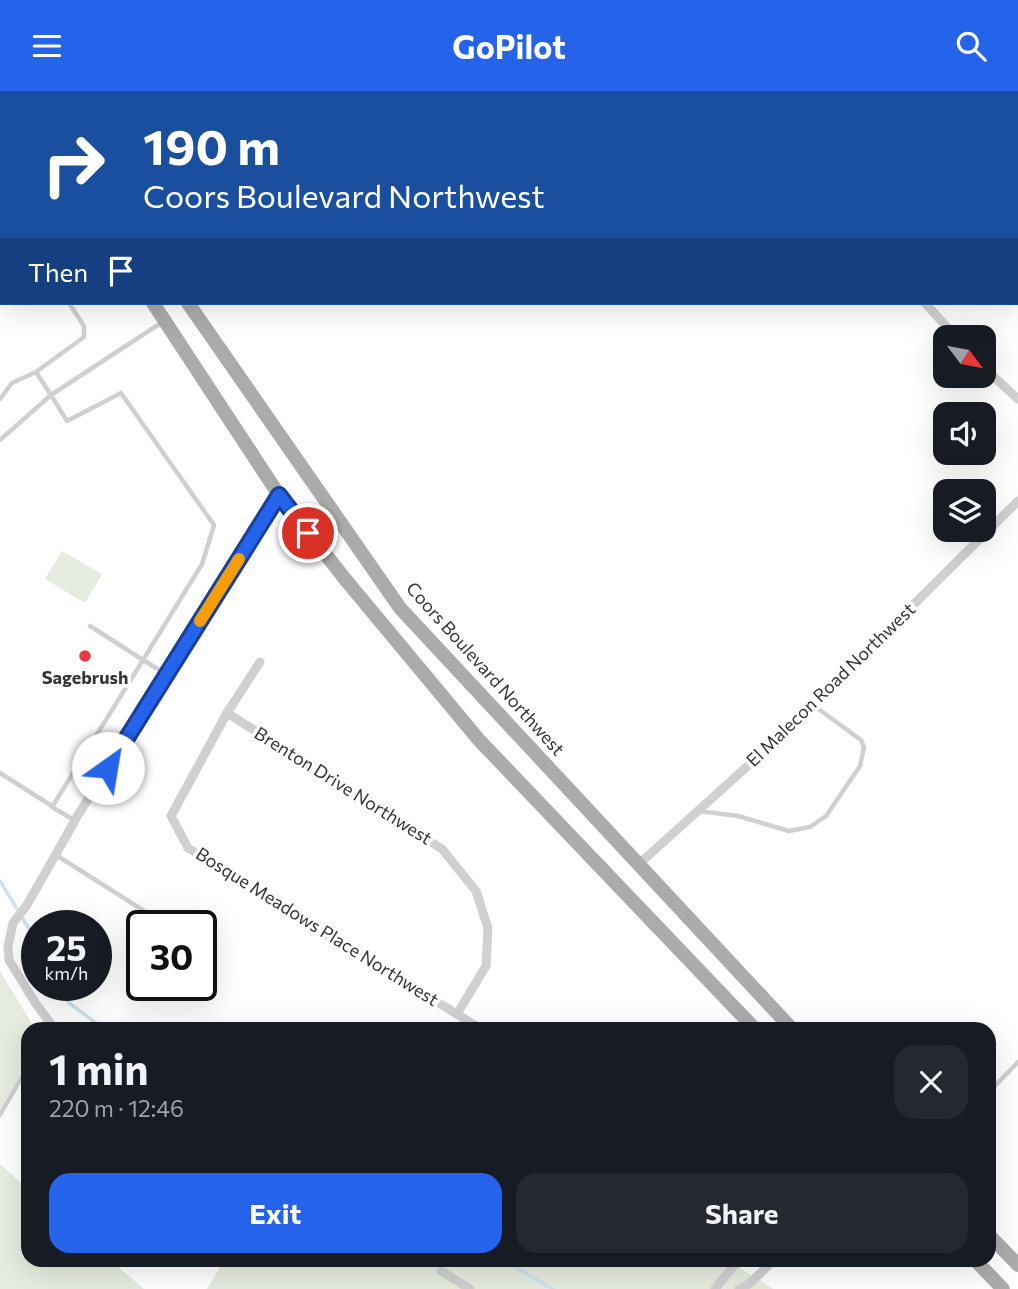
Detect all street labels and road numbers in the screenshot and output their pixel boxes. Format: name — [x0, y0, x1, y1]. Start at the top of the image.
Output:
street label: Coors Boulevard Northwest — [402, 577, 570, 760]
street label: El Malecon Road Northwest — [741, 598, 919, 771]
street label: Brenton Drive Northwest — [251, 721, 436, 849]
street label: Bosque Meadows Place Northwest — [192, 842, 443, 1010]

